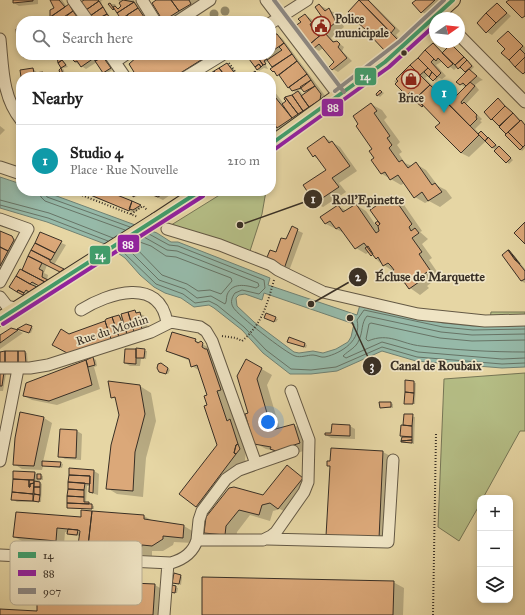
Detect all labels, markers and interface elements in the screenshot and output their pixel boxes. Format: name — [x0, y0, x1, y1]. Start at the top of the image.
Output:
place label: Police municipale — [334, 12, 389, 41]
north arrow — [429, 12, 465, 48]
public building icon: Police municipale — [310, 15, 332, 37]
search box — [16, 16, 276, 60]
icon: search — [30, 27, 52, 49]
text: Search here — [62, 29, 133, 47]
unlabelled marker — [399, 48, 409, 58]
line badge: 14 — [354, 67, 377, 86]
shop icon: Brice — [400, 68, 422, 90]
text: 14 — [360, 70, 371, 84]
pin: 1 — [431, 80, 457, 113]
text: Nearby — [32, 88, 83, 109]
place label: Brice — [398, 91, 424, 105]
line badge: 88 — [321, 98, 344, 117]
text: 88 — [327, 101, 339, 114]
text: Studio 4 — [70, 144, 123, 162]
text: 1 — [42, 153, 48, 169]
text: 210 m — [227, 153, 260, 169]
text: Place · Rue Nouvelle — [70, 162, 178, 178]
callout: Roll'Epinette — [303, 187, 412, 212]
text: 1 — [311, 192, 316, 206]
text: Roll'Epinette — [332, 192, 405, 208]
line badge: 88 — [117, 234, 140, 253]
text: 88 — [122, 238, 134, 251]
line badge: 14 — [89, 245, 111, 265]
text: 14 — [95, 249, 106, 263]
callout: Écluse de Marquette — [348, 264, 493, 289]
text: Écluse de Marquette — [375, 268, 485, 285]
text: 2 — [355, 270, 362, 284]
street label: Rue du Moulin — [74, 312, 150, 348]
callout: Canal de Roubaix — [362, 353, 490, 378]
text: Canal de Roubaix — [390, 358, 482, 374]
text: 3 — [370, 359, 375, 374]
your location — [258, 412, 278, 432]
map controls — [477, 495, 513, 603]
button: + — [477, 495, 513, 531]
button: − — [477, 531, 513, 567]
legend — [10, 541, 142, 605]
text: 14 — [43, 549, 54, 562]
text: 88 — [43, 567, 55, 580]
button: layers — [477, 567, 513, 603]
text: 907 — [43, 585, 61, 598]

